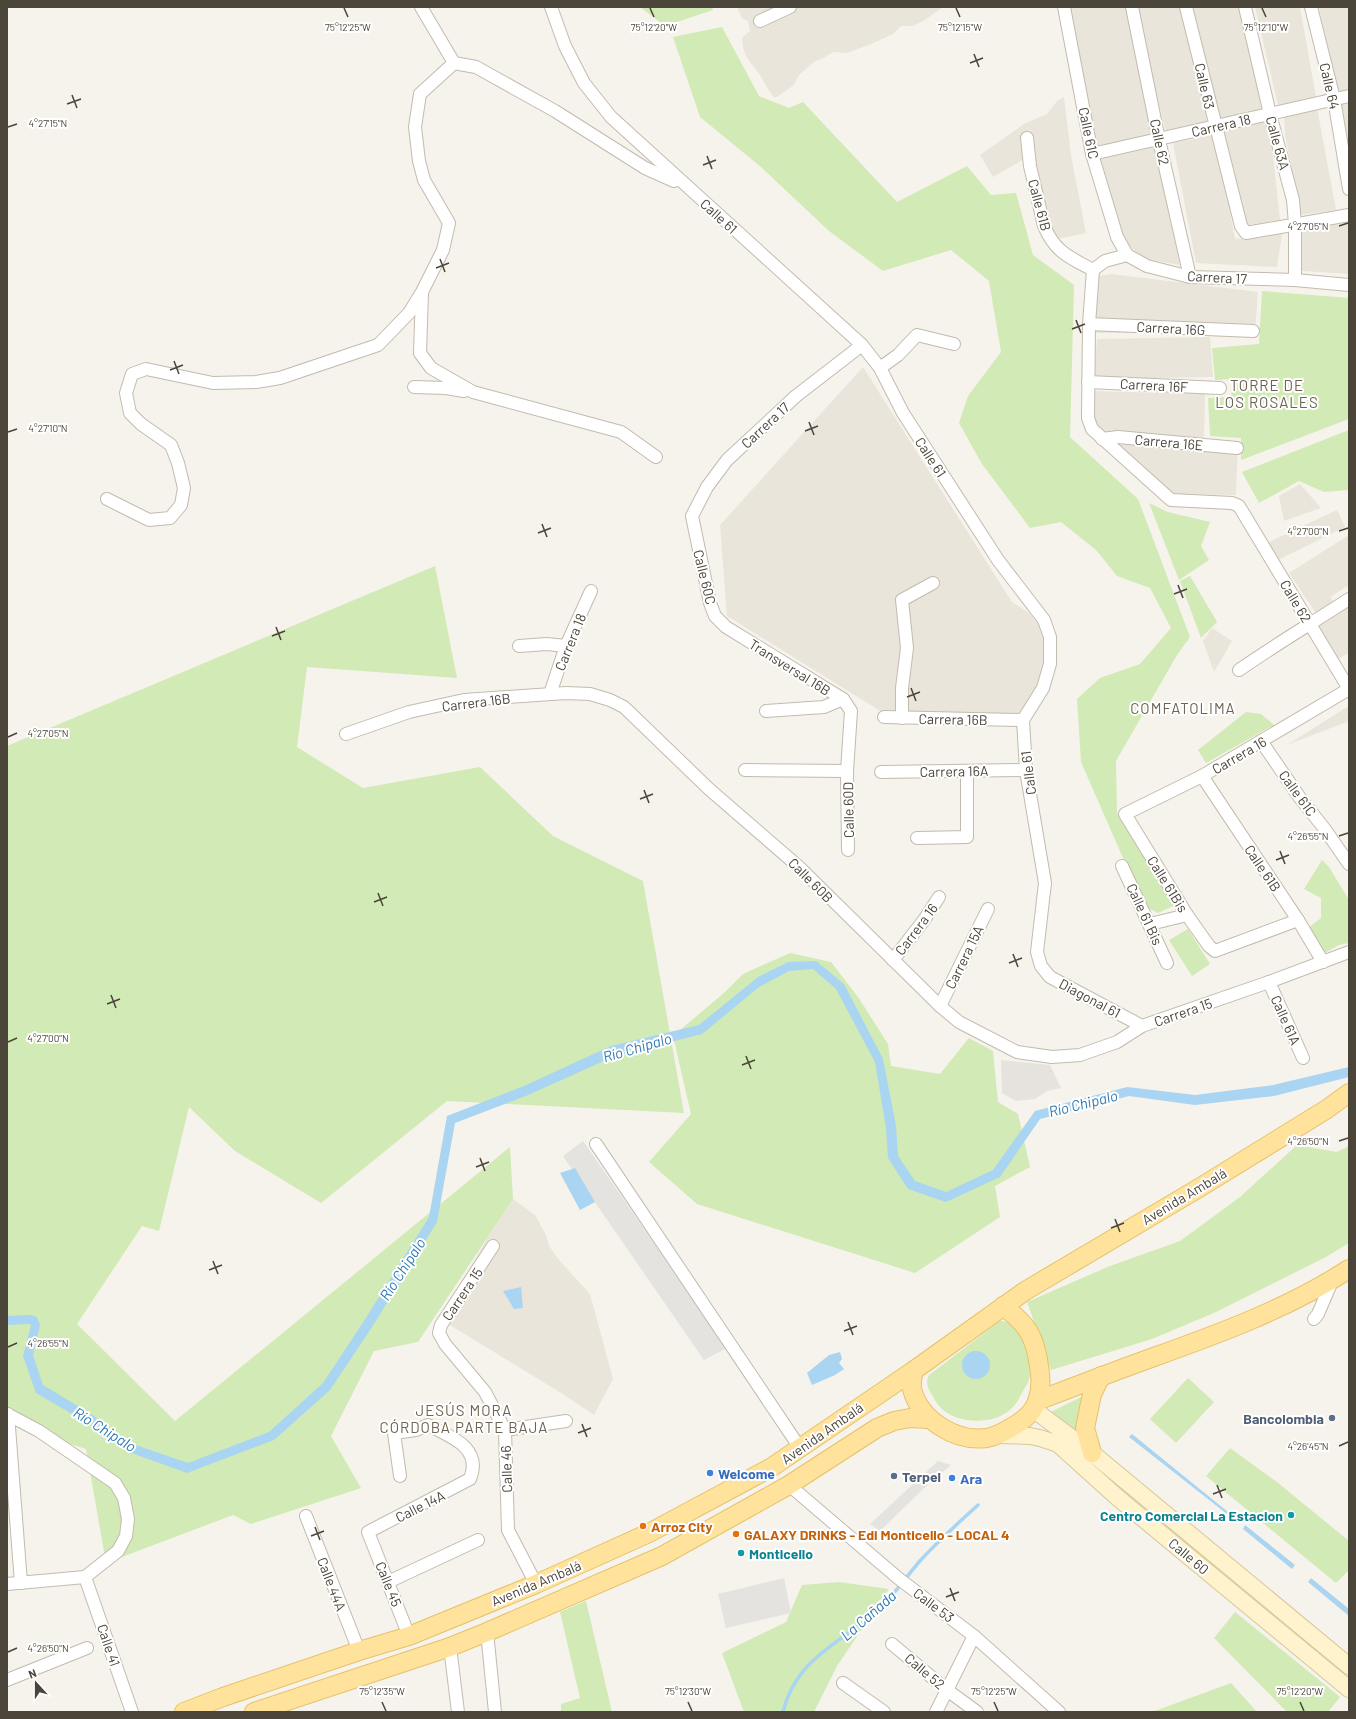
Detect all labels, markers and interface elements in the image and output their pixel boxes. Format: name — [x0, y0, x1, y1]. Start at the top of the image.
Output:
text: 75°12'25"W — [325, 21, 371, 33]
text: 75°12'20"W — [631, 21, 677, 33]
text: 75°12'15"W — [938, 21, 982, 33]
text: 75°12'10"W — [1244, 21, 1288, 33]
street label: Calle 63 — [1191, 61, 1219, 111]
street label: Calle 64 — [1316, 61, 1344, 111]
street label: Calle 61C — [1075, 105, 1103, 161]
street label: Carrera 18 — [1190, 110, 1252, 140]
street label: Calle 63A — [1263, 114, 1293, 172]
text: 4°27'15"N — [29, 117, 67, 129]
street label: Calle 62 — [1147, 117, 1173, 167]
street label: Calle 61B — [1025, 177, 1055, 233]
street label: Calle 61 — [697, 195, 741, 237]
text: 4°27'05"N — [1288, 220, 1328, 232]
street label: Carrera 17 — [1187, 267, 1248, 287]
street label: Carrera 16G — [1136, 318, 1206, 338]
street label: Carrera 16F — [1119, 375, 1189, 395]
district label: TORRE DE LOS ROSALES — [1215, 376, 1319, 411]
street label: Carrera 17 — [737, 398, 793, 452]
text: 4°27'10"N — [28, 422, 68, 434]
street label: Carrera 16E — [1134, 431, 1204, 453]
street label: Calle 61 — [912, 434, 950, 480]
text: 4°27'00"N — [1287, 525, 1329, 537]
street label: Calle 60C — [690, 548, 720, 606]
street label: Calle 62 — [1277, 576, 1315, 626]
street label: Carrera 18 — [551, 611, 589, 673]
street label: Transversal 16B — [746, 635, 834, 699]
street label: Carrera 16B — [441, 689, 511, 715]
district label: COMFATOLIMA — [1130, 699, 1236, 717]
street label: Carrera 16B — [918, 710, 988, 728]
text: 4°27'05"N — [28, 727, 68, 739]
street label: Carrera 16 — [1209, 733, 1269, 777]
street label: Calle 61 — [1017, 750, 1039, 796]
street label: Carrera 16A — [919, 762, 989, 780]
street label: Calle 61C — [1276, 767, 1320, 819]
street label: Calle 60D — [839, 782, 857, 838]
text: 4°26'55"N — [1288, 830, 1328, 842]
street label: Calle 61B — [1241, 841, 1285, 895]
street label: Calle 61Bis — [1144, 853, 1192, 916]
street label: Calle 60B — [785, 854, 837, 906]
street label: Calle 61 Bis — [1123, 880, 1167, 948]
street label: Carrera 16 — [891, 900, 941, 958]
street label: Carrera 15A — [941, 922, 987, 992]
street label: Diagonal 61 — [1056, 975, 1124, 1021]
street label: Calle 61A — [1268, 993, 1305, 1048]
street label: Carrera 15 — [1152, 994, 1214, 1030]
water label: Río Chipalo — [601, 1029, 673, 1065]
text: 4°27'00"N — [27, 1032, 69, 1044]
water label: Río Chipalo — [1047, 1086, 1119, 1120]
text: 4°26'50"N — [1287, 1135, 1329, 1147]
street label: Avenida Ambalá — [1139, 1164, 1229, 1228]
water label: Río Chipalo — [375, 1234, 429, 1303]
street label: Carrera 15 — [438, 1264, 486, 1324]
text: 4°26'55"N — [28, 1337, 68, 1349]
street label: Avenida Ambalá — [778, 1399, 866, 1467]
district label: JESÚS MORA CÓRDOBA PARTE BAJA — [380, 1401, 548, 1436]
water label: Río Chipalo — [70, 1403, 140, 1455]
place label: Bancolombia — [1243, 1410, 1324, 1427]
marker: Bancolombia — [1327, 1413, 1337, 1423]
text: 4°26'45"N — [1287, 1440, 1329, 1452]
street label: Calle 46 — [497, 1445, 515, 1493]
place label: Welcome — [718, 1465, 775, 1482]
marker: Welcome — [705, 1468, 715, 1478]
place label: Terpel — [902, 1468, 941, 1485]
place label: Ara — [960, 1470, 982, 1487]
marker: Terpel — [889, 1471, 899, 1481]
marker: Ara — [947, 1473, 957, 1483]
street label: Calle 14A — [392, 1486, 448, 1526]
place label: Centro Comercial La Estacion — [1100, 1507, 1283, 1524]
marker: Centro Comercial La Estacion — [1286, 1510, 1296, 1520]
place label: Arroz City — [651, 1518, 712, 1535]
marker: Arroz City — [638, 1521, 648, 1531]
place label: GALAXY DRINKS - Edi Monticello - LOCAL 4 — [744, 1526, 1009, 1543]
marker: GALAXY DRINKS - Edi Monticello - LOCAL 4 — [731, 1529, 741, 1539]
street label: Calle 60 — [1165, 1534, 1213, 1578]
place label: Monticello — [749, 1545, 813, 1562]
marker: Monticello — [736, 1548, 746, 1558]
street label: Calle 44A — [314, 1555, 350, 1614]
street label: Avenida Ambalá — [489, 1556, 583, 1610]
street label: Calle 45 — [372, 1559, 406, 1609]
street label: Calle 53 — [910, 1584, 958, 1626]
water label: La Cañada — [837, 1586, 899, 1644]
street label: Calle 41 — [94, 1622, 124, 1668]
text: 4°26'50"N — [27, 1642, 69, 1654]
street label: Calle 52 — [902, 1649, 948, 1693]
north arrow — [16, 1663, 56, 1703]
text: N — [26, 1666, 38, 1681]
text: 75°12'35"W — [359, 1685, 405, 1697]
text: 75°12'30"W — [665, 1685, 711, 1697]
text: 75°12'25"W — [971, 1685, 1017, 1697]
text: 75°12'20"W — [1277, 1685, 1323, 1697]

